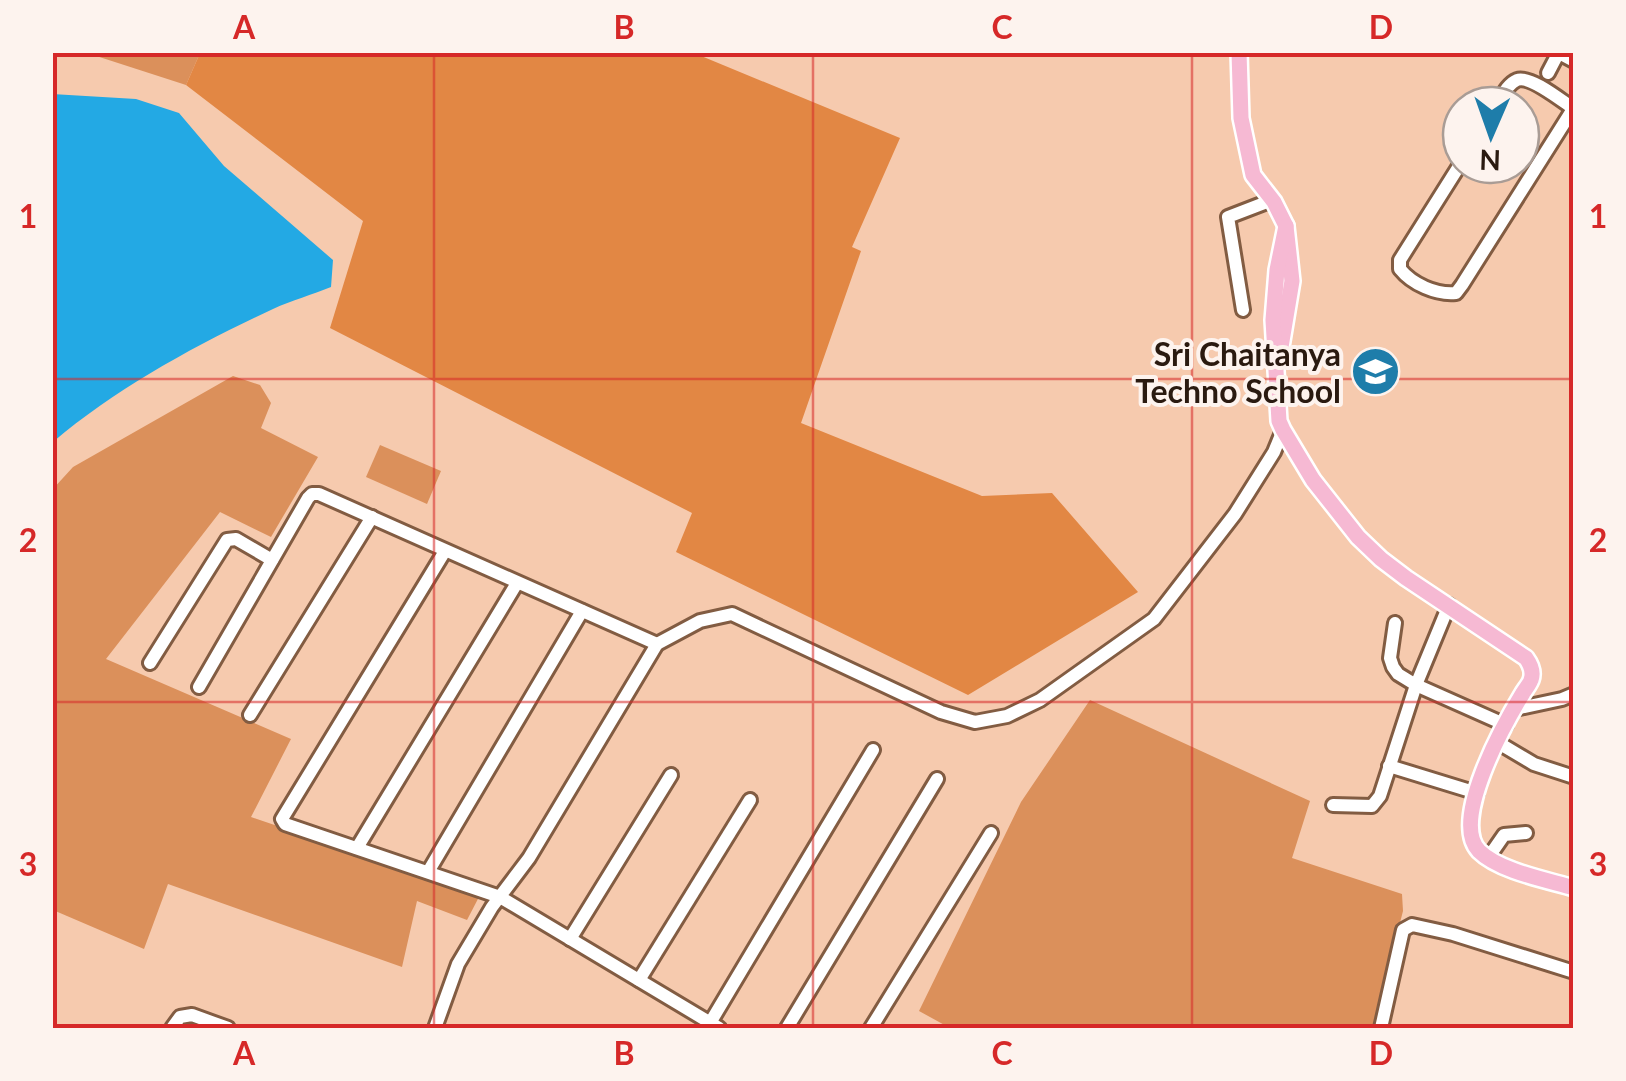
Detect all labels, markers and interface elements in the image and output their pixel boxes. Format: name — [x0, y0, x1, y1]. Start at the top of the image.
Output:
text: A — [232, 7, 256, 46]
text: B — [613, 7, 635, 46]
text: C — [991, 7, 1013, 46]
text: D — [1369, 7, 1393, 46]
north arrow — [1441, 85, 1541, 185]
text: N — [1479, 144, 1501, 178]
text: 1 — [19, 196, 37, 235]
text: 1 — [1589, 196, 1607, 235]
place label: Sri Chaitanya Techno School — [1135, 334, 1341, 410]
school or university icon: Sri Chaitanya Techno School — [1350, 345, 1402, 397]
text: 2 — [19, 520, 37, 559]
text: 2 — [1589, 520, 1607, 559]
text: 3 — [19, 844, 37, 883]
text: 3 — [1589, 844, 1607, 883]
text: A — [232, 1033, 256, 1072]
text: B — [613, 1033, 635, 1072]
text: C — [991, 1033, 1013, 1072]
text: D — [1369, 1033, 1393, 1072]

